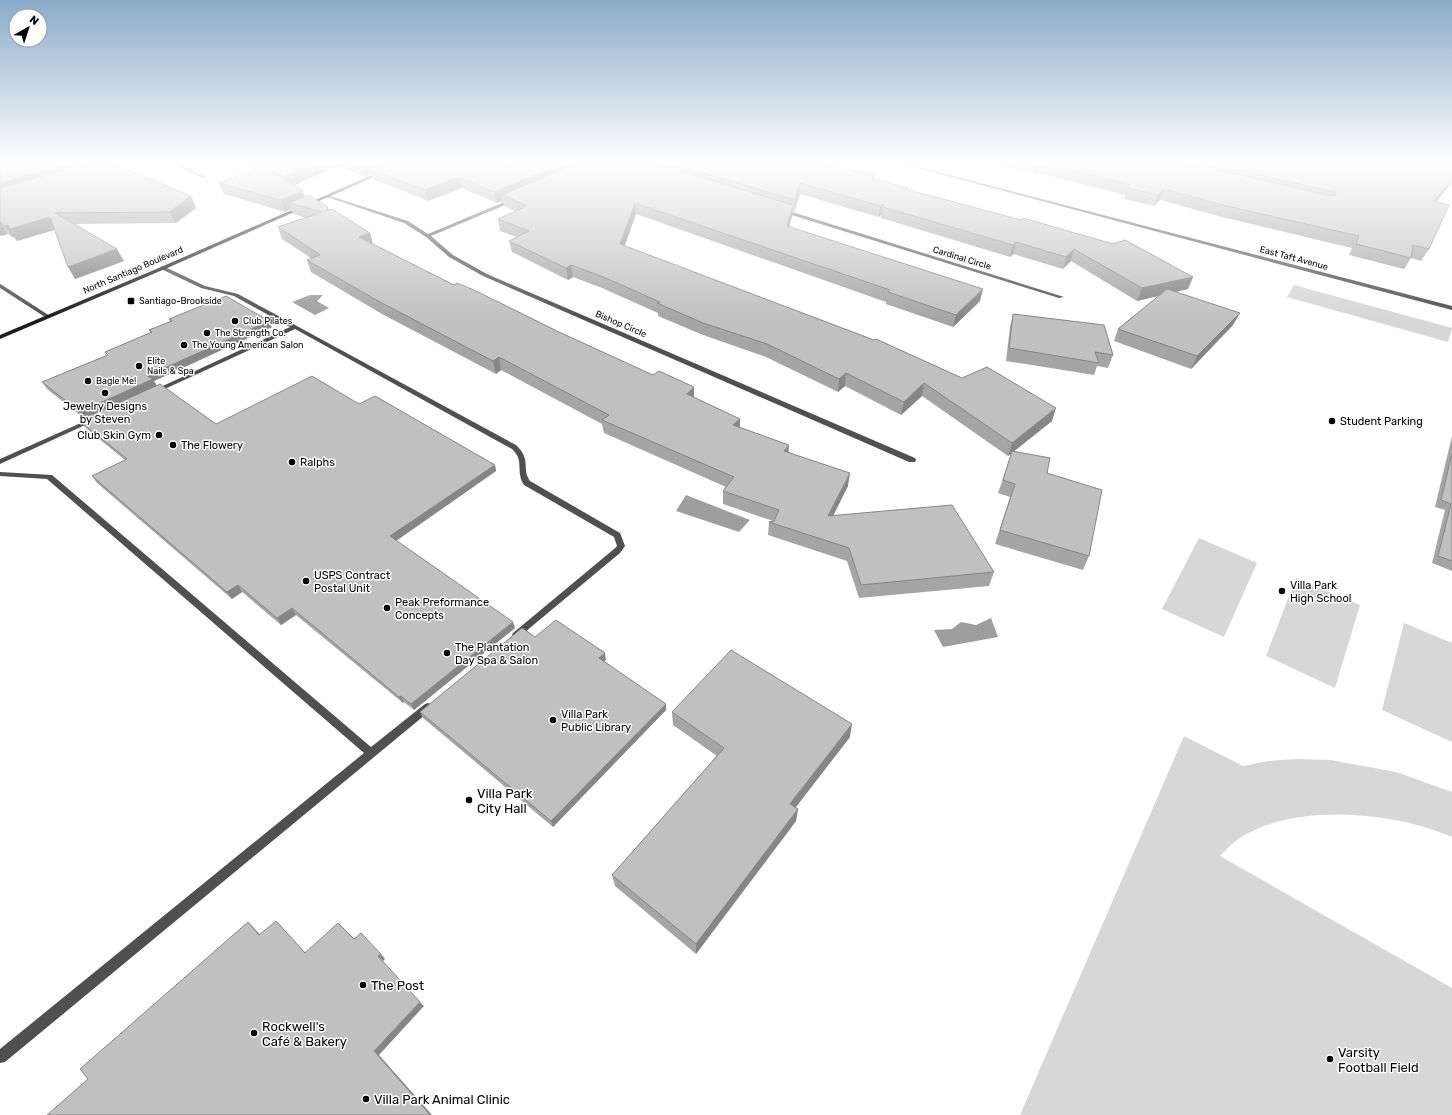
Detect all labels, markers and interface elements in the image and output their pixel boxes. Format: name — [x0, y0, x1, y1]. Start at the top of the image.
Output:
north arrow — [8, 8, 48, 48]
text: N — [27, 13, 41, 28]
street label: North Santiago Boulevard — [82, 244, 184, 296]
street label: Cardinal Circle — [932, 244, 992, 272]
street label: East Taft Avenue — [1259, 244, 1329, 272]
marker: Santiago-Brookside — [126, 296, 136, 306]
place label: Santiago-Brookside — [139, 296, 222, 306]
street label: Bishop Circle — [594, 309, 648, 339]
marker: Club Pilates — [230, 316, 240, 326]
place label: Club Pilates — [243, 316, 293, 326]
marker: The Strength Co. — [202, 328, 212, 338]
place label: The Strength Co. — [215, 328, 286, 338]
marker: The Young American Salon — [179, 340, 189, 350]
place label: The Young American Salon — [192, 340, 304, 350]
place label: Elite Nails & Spa — [147, 356, 194, 376]
marker: Elite Nails & Spa — [134, 361, 144, 371]
marker: Bagle Me! — [83, 376, 93, 386]
place label: Bagle Me! — [96, 376, 136, 386]
marker: Jewelry Designs by Steven — [100, 388, 110, 398]
place label: Jewelry Designs by Steven — [63, 400, 147, 426]
place label: Student Parking — [1340, 415, 1423, 428]
marker: Student Parking — [1327, 416, 1337, 426]
place label: Club Skin Gym — [77, 429, 151, 442]
marker: Club Skin Gym — [154, 430, 164, 440]
place label: The Flowery — [181, 439, 243, 452]
marker: The Flowery — [168, 440, 178, 450]
place label: Ralphs — [300, 456, 335, 469]
marker: Ralphs — [287, 457, 297, 467]
place label: USPS Contract Postal Unit — [314, 569, 391, 595]
marker: USPS Contract Postal Unit — [301, 576, 311, 586]
place label: Villa Park High School — [1290, 579, 1351, 605]
marker: Villa Park High School — [1277, 586, 1287, 596]
place label: Peak Preformance Concepts — [395, 596, 489, 622]
marker: Peak Preformance Concepts — [382, 603, 392, 613]
place label: The Plantation Day Spa & Salon — [455, 641, 538, 667]
marker: The Plantation Day Spa & Salon — [442, 648, 452, 658]
place label: Villa Park Public Library — [561, 708, 631, 734]
marker: Villa Park Public Library — [548, 715, 558, 725]
place label: Villa Park City Hall — [477, 786, 533, 816]
marker: Villa Park City Hall — [464, 795, 474, 805]
place label: The Post — [371, 978, 424, 993]
marker: The Post — [358, 980, 368, 990]
place label: Rockwell's Café & Bakery — [262, 1019, 347, 1049]
marker: Rockwell's Café & Bakery — [249, 1028, 259, 1038]
place label: Varsity Football Field — [1338, 1045, 1419, 1075]
marker: Varsity Football Field — [1325, 1054, 1335, 1064]
place label: Villa Park Animal Clinic — [374, 1092, 510, 1107]
marker: Villa Park Animal Clinic — [361, 1094, 371, 1104]

